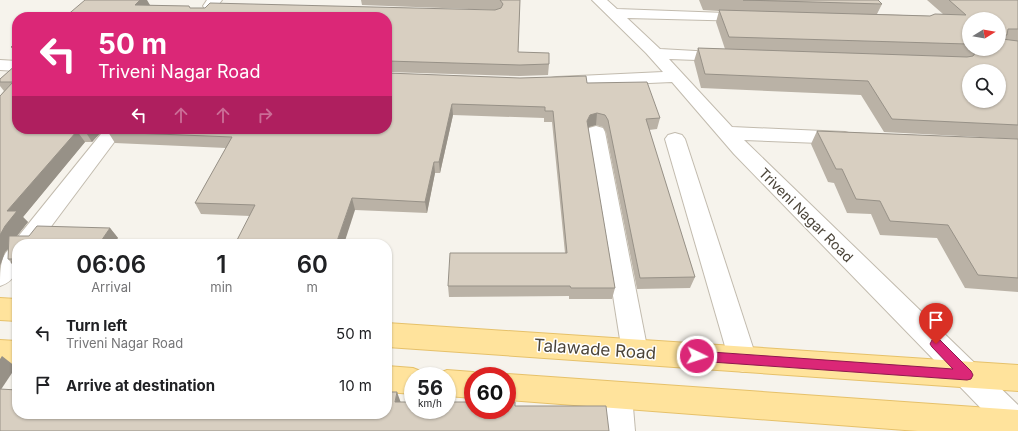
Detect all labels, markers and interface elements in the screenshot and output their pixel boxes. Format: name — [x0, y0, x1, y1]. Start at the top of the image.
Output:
north arrow — [962, 12, 1006, 56]
map controls — [962, 12, 1006, 108]
text: 50 m — [98, 27, 167, 61]
icon: left — [32, 28, 84, 80]
text: Triveni Nagar Road — [98, 61, 260, 82]
button: search — [962, 64, 1006, 108]
icon: left — [128, 104, 150, 126]
icon: ahead — [170, 104, 192, 126]
icon: ahead — [212, 104, 234, 126]
icon: right — [254, 104, 276, 126]
street label: Triveni Nagar Road — [756, 164, 857, 265]
text: 06:06 — [76, 250, 146, 279]
text: 1 — [216, 250, 227, 279]
text: 60 — [297, 250, 328, 279]
text: Arrival — [91, 279, 131, 295]
text: min — [210, 279, 233, 295]
text: m — [307, 279, 318, 295]
pin — [919, 303, 953, 344]
icon: arrive — [925, 309, 947, 331]
text: Turn left — [66, 316, 127, 335]
icon: left — [32, 322, 54, 344]
text: 50 m — [336, 324, 372, 343]
text: Triveni Nagar Road — [66, 335, 183, 351]
street label: Talawade Road — [533, 335, 657, 363]
position arrow — [676, 335, 718, 377]
speed limit sign: 60 — [464, 367, 516, 419]
icon: arrive — [32, 374, 54, 396]
text: Arrive at destination — [66, 376, 215, 395]
text: 10 m — [339, 376, 372, 395]
text: 56 — [417, 376, 443, 400]
text: km/h — [418, 397, 442, 409]

